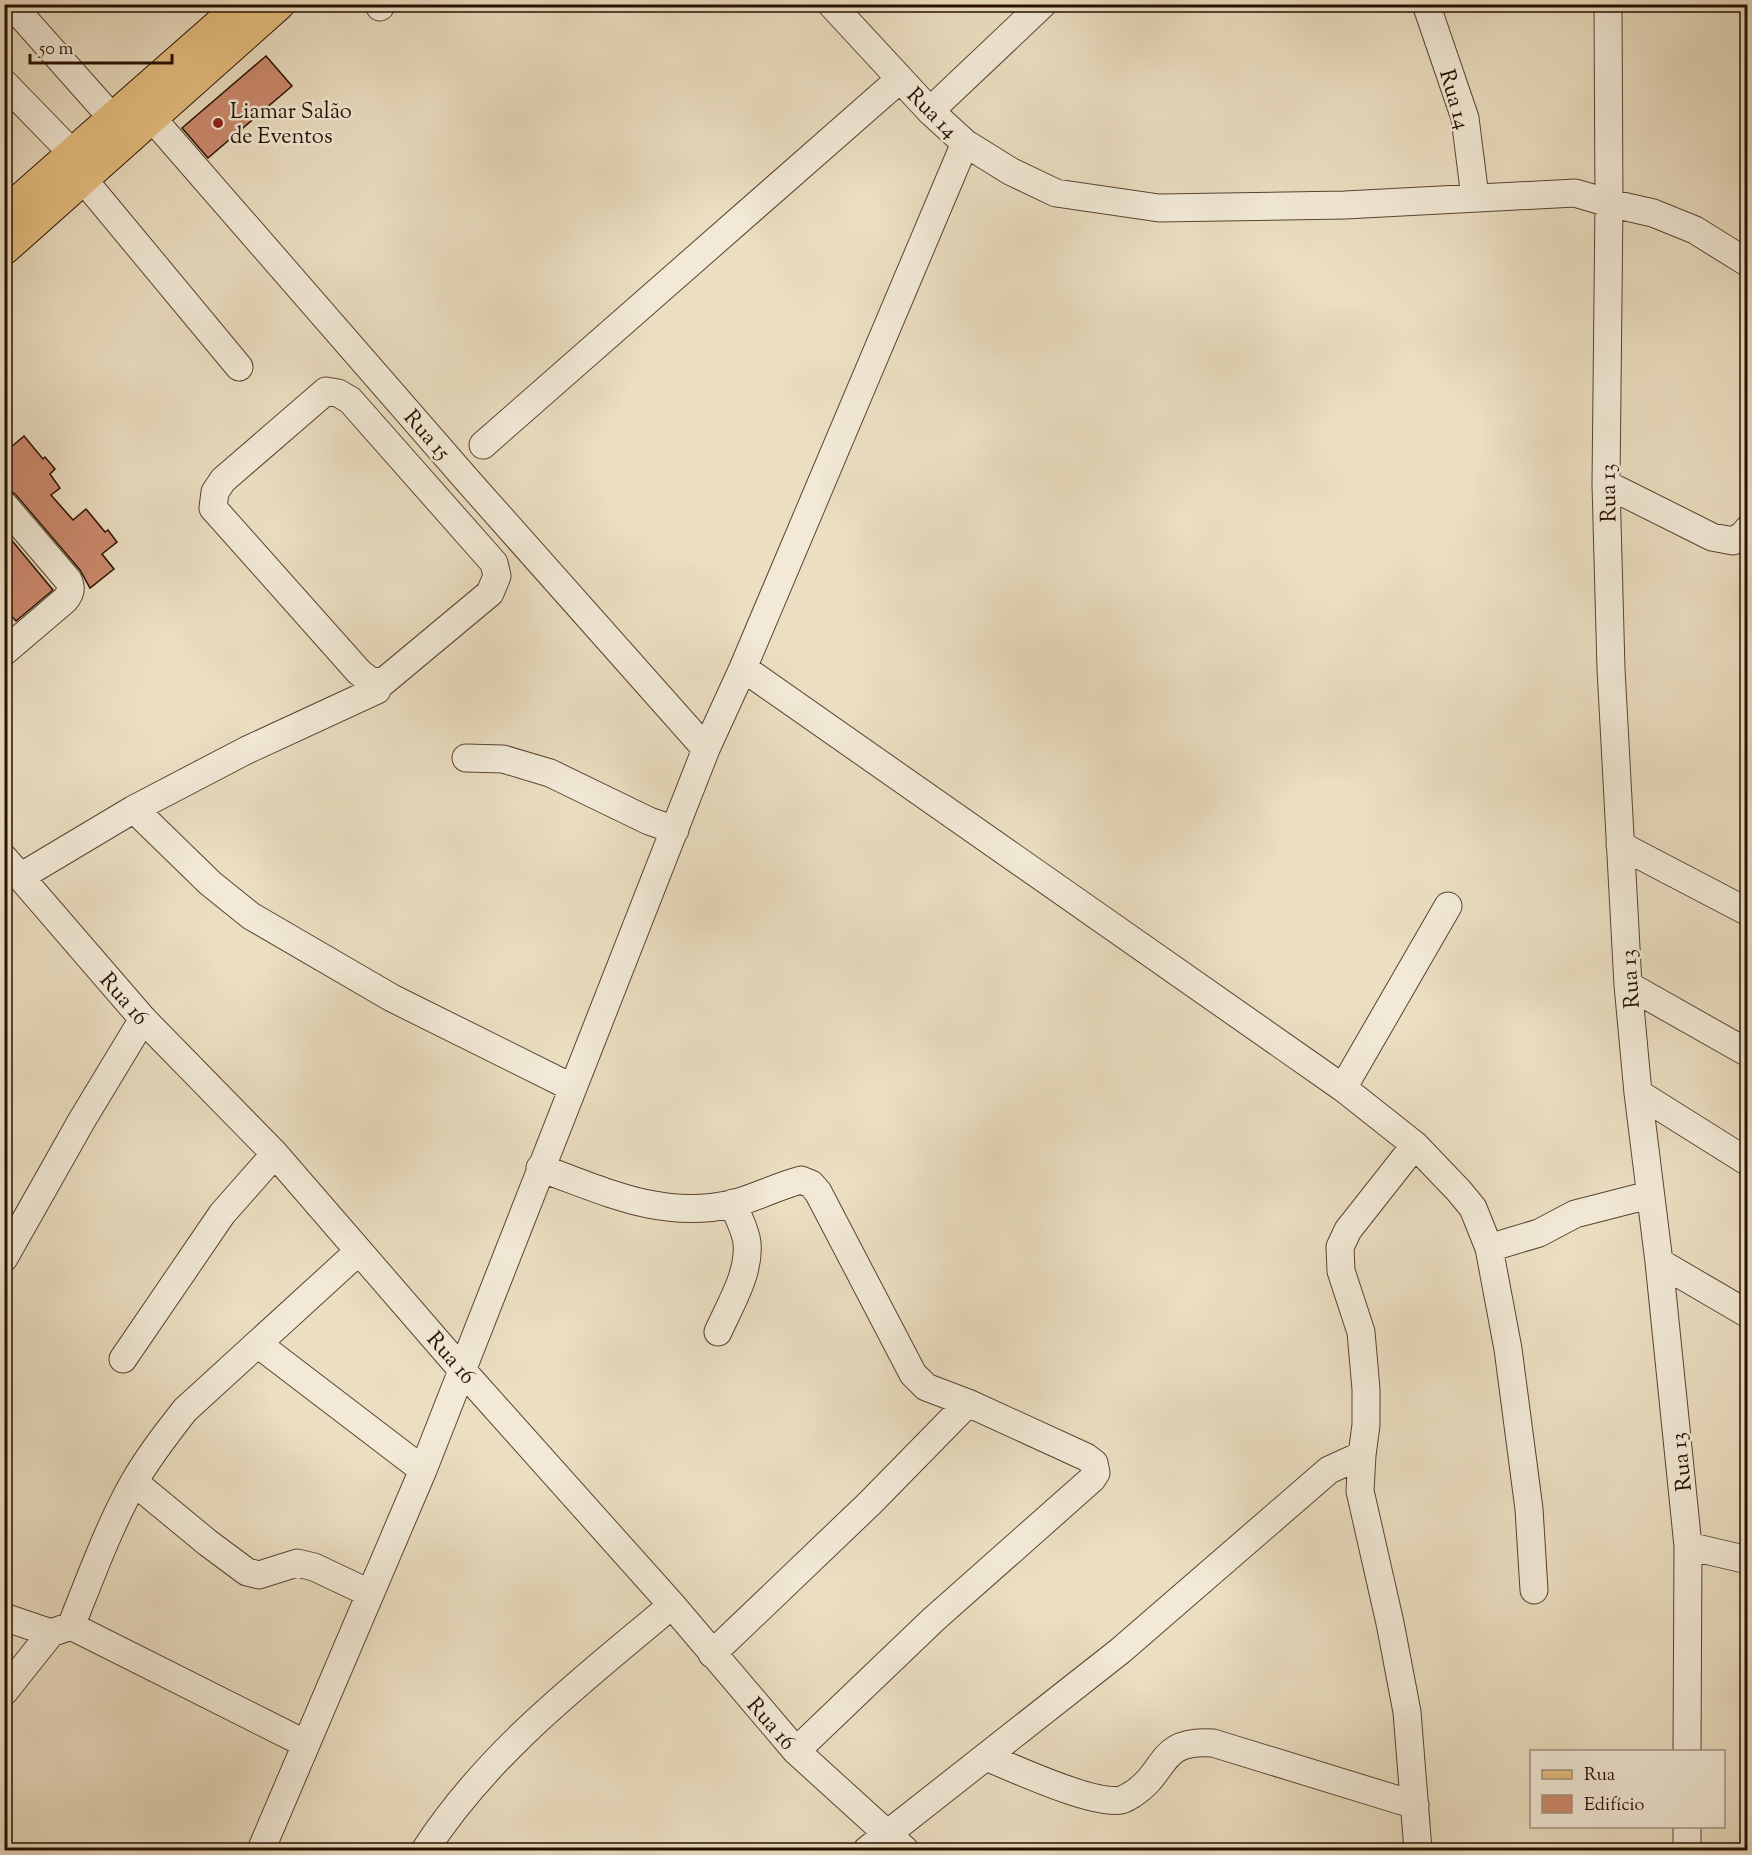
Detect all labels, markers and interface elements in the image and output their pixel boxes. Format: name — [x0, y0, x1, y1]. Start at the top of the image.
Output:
scale bar — [30, 27, 172, 65]
text: 50 m — [38, 37, 74, 63]
street label: Rua 14 — [1429, 66, 1477, 134]
street label: Rua 14 — [898, 81, 964, 147]
place label: Liamar Salão de Eventos — [230, 97, 352, 154]
marker: Liamar Salão de Eventos — [211, 116, 225, 130]
street label: Rua 15 — [395, 404, 457, 469]
street label: Rua 13 — [1593, 463, 1627, 523]
street label: Rua 13 — [1614, 948, 1650, 1009]
street label: Rua 16 — [91, 966, 155, 1034]
street label: Rua 16 — [418, 1325, 482, 1393]
street label: Rua 13 — [1664, 1431, 1702, 1493]
street label: Rua 16 — [738, 1691, 802, 1759]
legend — [1530, 1750, 1725, 1828]
text: Rua — [1584, 1763, 1615, 1789]
text: Edifício — [1584, 1793, 1645, 1819]

